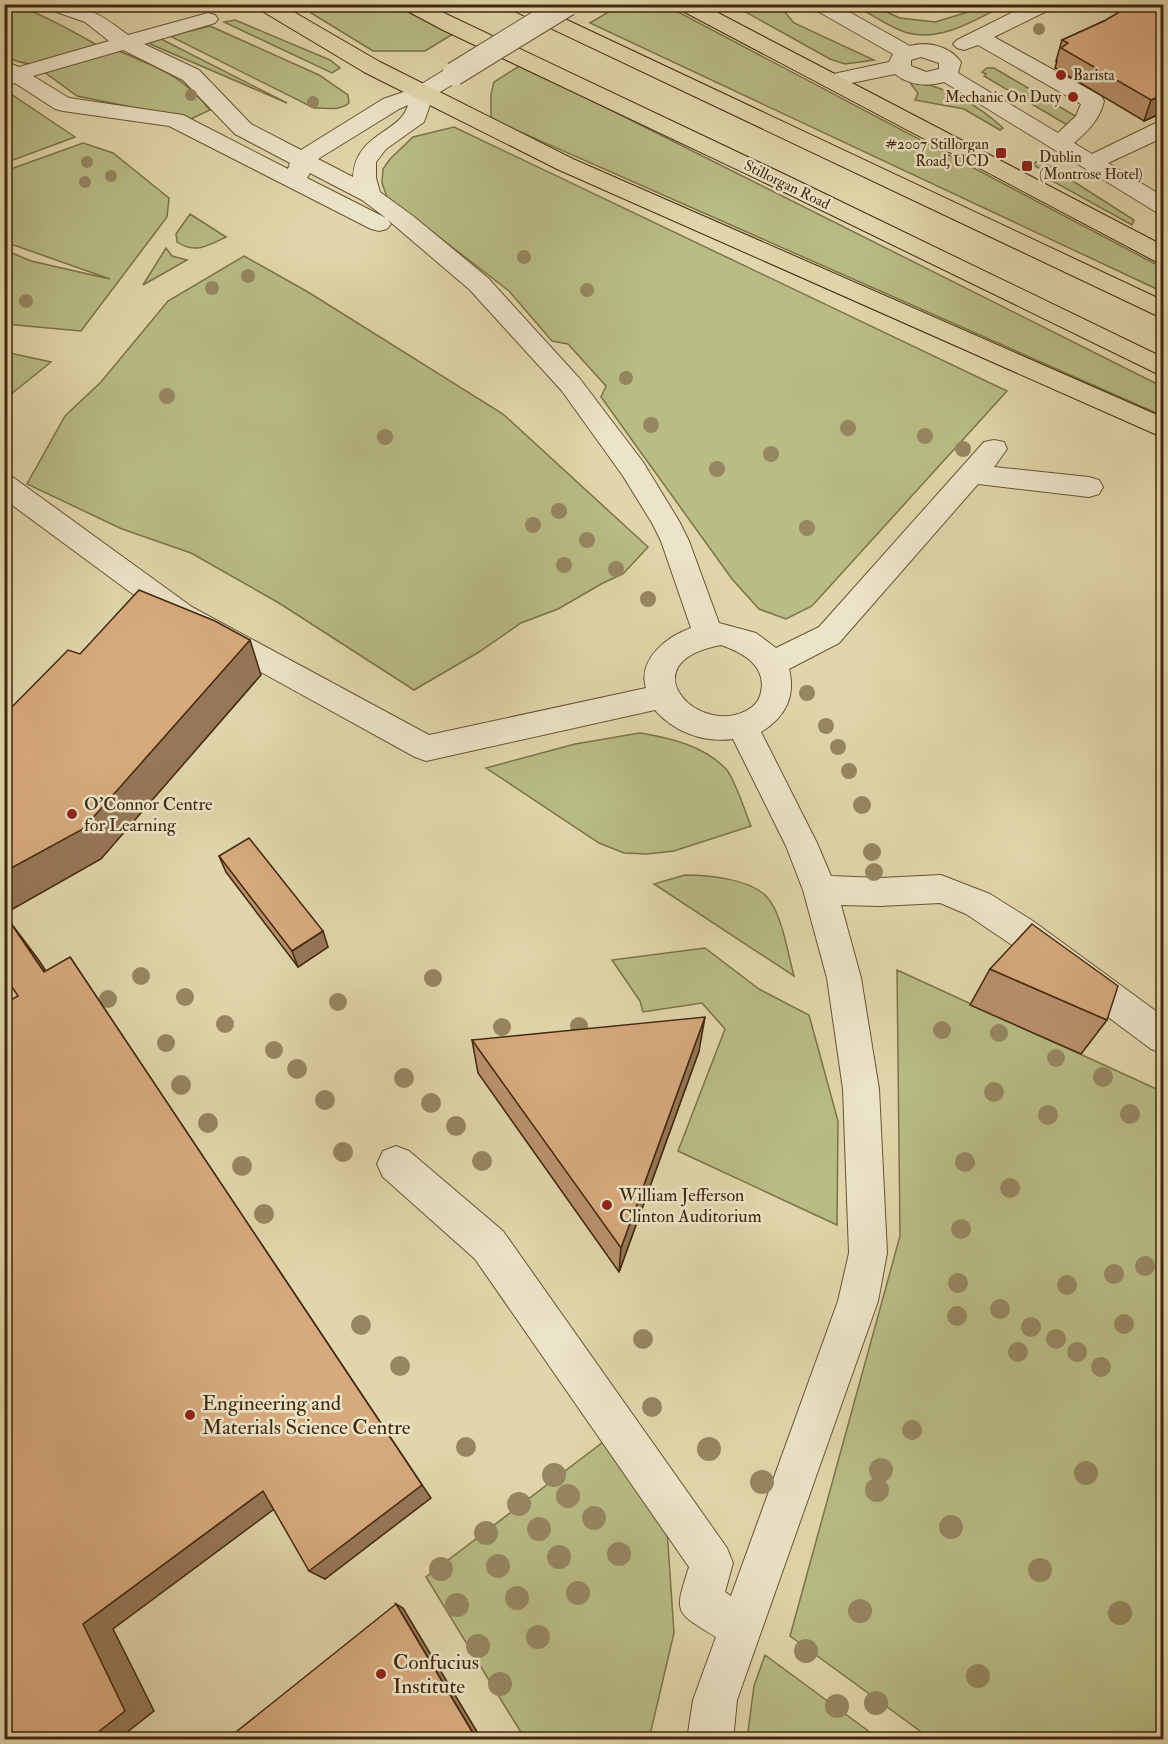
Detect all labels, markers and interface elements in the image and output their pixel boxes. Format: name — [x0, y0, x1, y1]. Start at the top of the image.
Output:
place label: Barista — [1073, 66, 1116, 85]
marker: Barista — [1054, 68, 1068, 82]
place label: Mechanic On Duty — [945, 88, 1061, 107]
marker: Mechanic On Duty — [1066, 90, 1080, 104]
place label: #2007 Stillorgan Road, UCD — [885, 135, 989, 171]
marker: #2007 Stillorgan Road, UCD — [994, 146, 1008, 160]
place label: Dublin (Montrose Hotel) — [1039, 148, 1143, 184]
street label: Stillorgan Road — [741, 156, 834, 214]
marker: Dublin (Montrose Hotel) — [1020, 159, 1034, 173]
place label: O'Connor Centre for Learning — [84, 793, 213, 837]
marker: O'Connor Centre for Learning — [65, 807, 79, 821]
place label: William Jefferson Clinton Auditorium — [618, 1184, 762, 1228]
marker: William Jefferson Clinton Auditorium — [600, 1198, 614, 1212]
place label: Engineering and Materials Science Centre — [202, 1390, 411, 1441]
marker: Engineering and Materials Science Centre — [183, 1408, 197, 1422]
place label: Confucius Institute — [393, 1649, 479, 1700]
marker: Confucius Institute — [374, 1667, 388, 1681]

